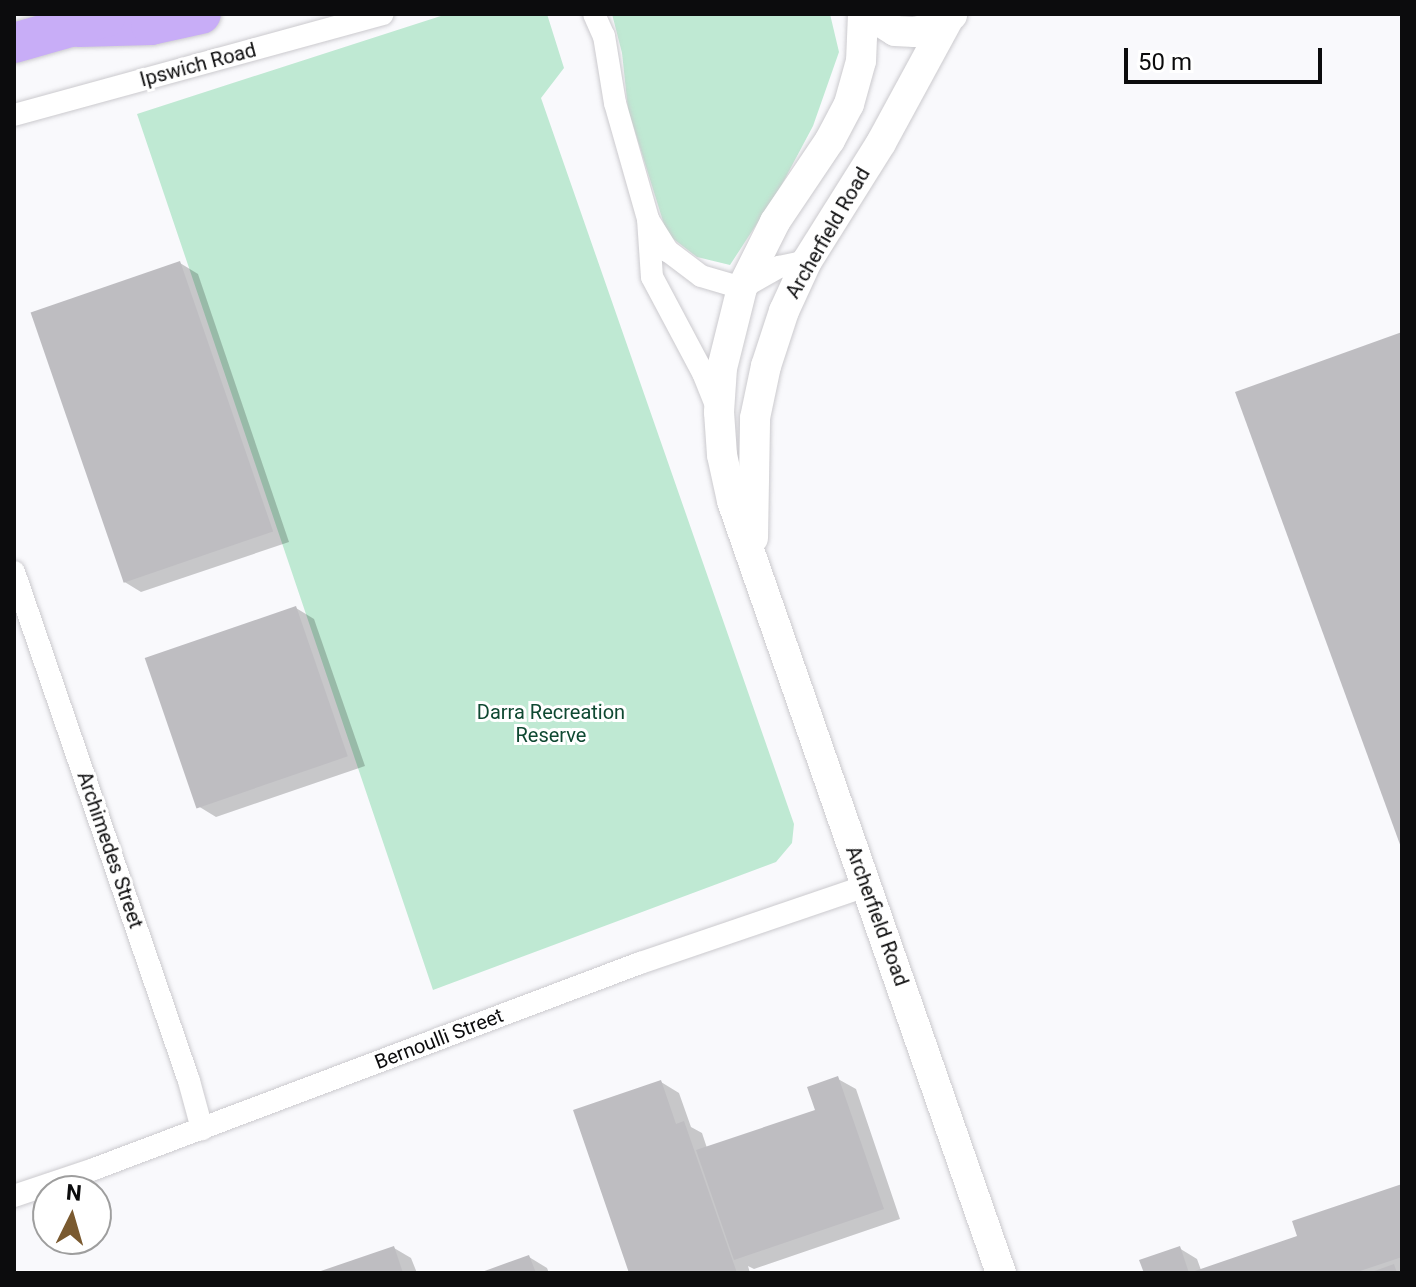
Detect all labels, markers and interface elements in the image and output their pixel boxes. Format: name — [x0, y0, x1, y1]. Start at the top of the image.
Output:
scale bar — [1128, 32, 1326, 82]
street label: Ipswich Road — [137, 38, 259, 92]
text: 50 m — [1138, 48, 1192, 76]
street label: Archerfield Road — [781, 163, 875, 303]
park label: Darra Recreation Reserve — [477, 701, 625, 748]
street label: Archimedes Street — [72, 769, 148, 931]
street label: Archerfield Road — [841, 843, 913, 989]
street label: Bernoulli Street — [371, 1003, 507, 1075]
north arrow — [32, 1175, 112, 1255]
text: N — [65, 1179, 83, 1206]

